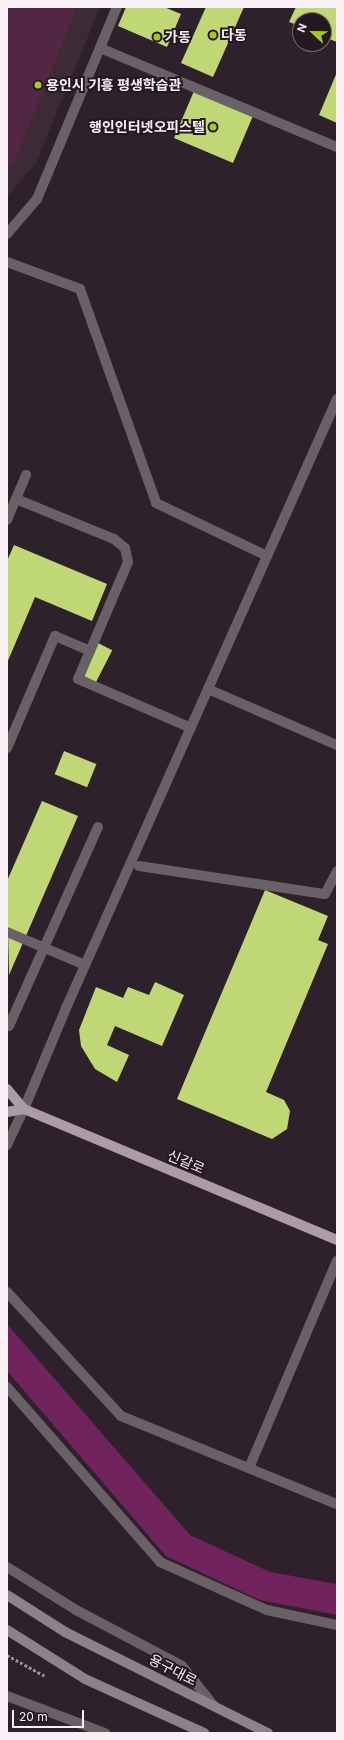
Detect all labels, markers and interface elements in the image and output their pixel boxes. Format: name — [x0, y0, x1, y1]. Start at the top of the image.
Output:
north arrow — [292, 12, 332, 52]
text: N — [294, 21, 310, 34]
place label: 다동 — [221, 27, 247, 43]
place label: 가동 — [165, 29, 191, 45]
marker: 다동 — [208, 30, 218, 40]
marker: 가동 — [152, 32, 162, 42]
place label: 용인시 기흥 평생학습관 — [46, 77, 181, 93]
marker: 용인시 기흥 평생학습관 — [33, 80, 43, 90]
place label: 행인인터넷오피스텔 — [89, 119, 205, 135]
marker: 행인인터넷오피스텔 — [208, 122, 218, 132]
street label: 신갈로 — [165, 1147, 207, 1177]
street label: 용구대로 — [146, 1651, 200, 1689]
scale bar — [14, 1702, 86, 1728]
text: 20 m — [19, 1709, 48, 1724]

